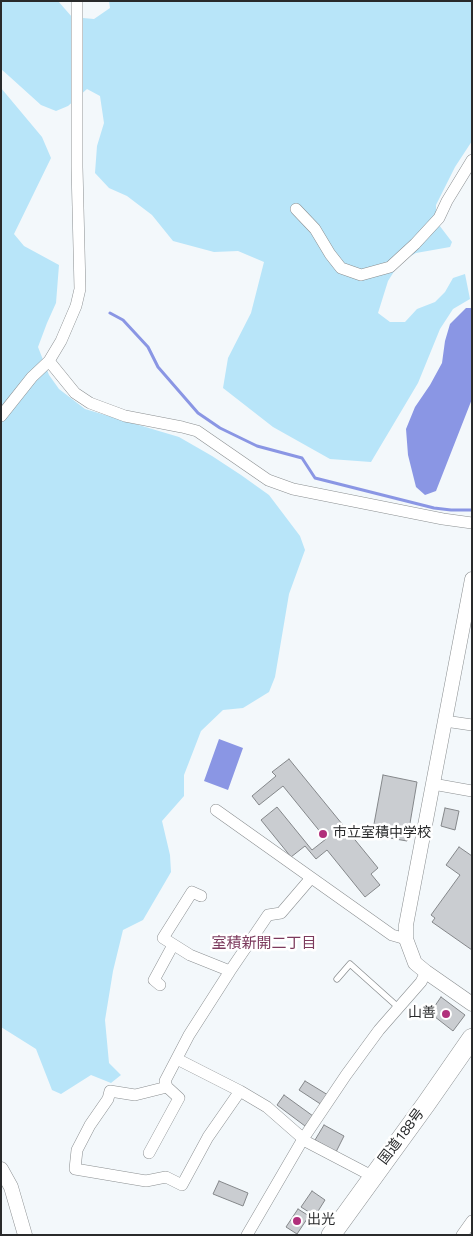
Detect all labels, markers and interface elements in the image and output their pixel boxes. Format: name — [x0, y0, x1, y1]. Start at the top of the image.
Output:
place label: 市立室積中学校 — [333, 826, 431, 842]
marker: 市立室積中学校 — [317, 828, 329, 840]
district label: 室積新開二丁目 — [212, 935, 316, 953]
place label: 山善 — [408, 1006, 436, 1022]
marker: 山善 — [440, 1008, 452, 1020]
street label: 国道188号 — [376, 1106, 428, 1168]
place label: 出光 — [307, 1213, 335, 1229]
marker: 出光 — [291, 1215, 303, 1227]

